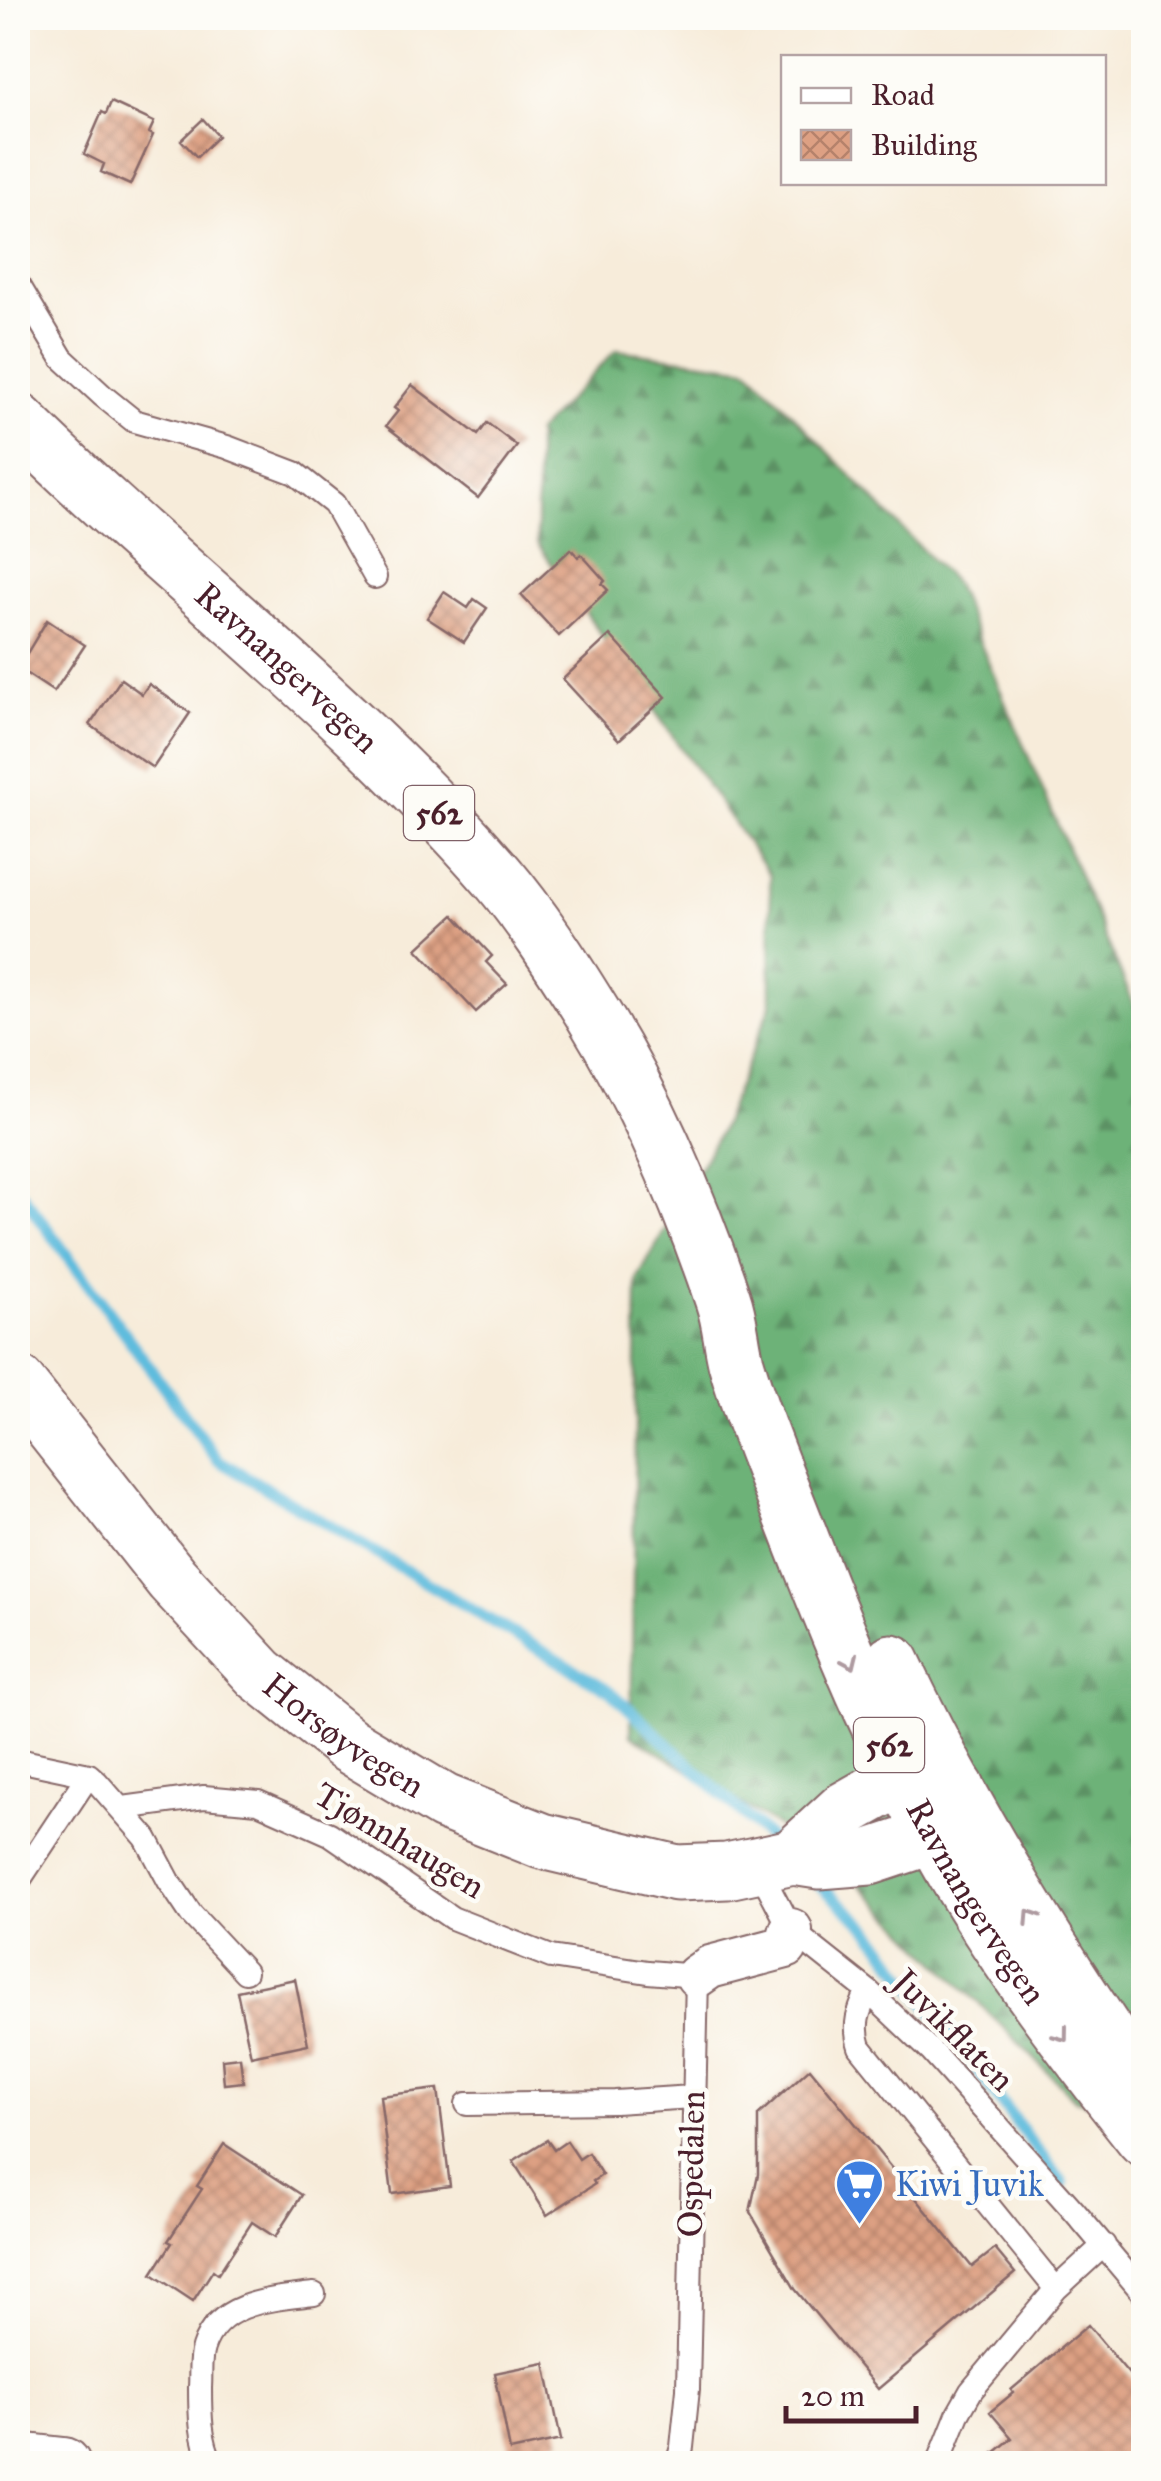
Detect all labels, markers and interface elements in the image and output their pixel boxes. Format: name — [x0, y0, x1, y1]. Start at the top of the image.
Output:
legend — [781, 55, 1106, 185]
text: Road — [871, 77, 935, 113]
text: Building — [871, 127, 978, 163]
street label: Ravnangervegen — [186, 573, 388, 762]
road number: 562 — [404, 786, 474, 840]
one-way arrow — [839, 1652, 859, 1670]
street label: Horsøyvegen — [254, 1664, 432, 1807]
road number: 562 — [854, 1718, 924, 1772]
street label: Tjønnhaugen — [307, 1773, 493, 1908]
street label: Ravnangervegen — [896, 1792, 1056, 2013]
one-way arrow — [1024, 1909, 1043, 1927]
street label: Juvikflaten — [881, 1957, 1024, 2100]
one-way arrow — [1051, 2024, 1068, 2042]
street label: Ospedalen — [669, 2090, 714, 2238]
supermarket icon: Kiwi Juvik — [834, 2158, 886, 2226]
place label: Kiwi Juvik — [895, 2163, 1045, 2206]
scale bar — [786, 2361, 916, 2423]
text: 20 m — [801, 2378, 865, 2414]

